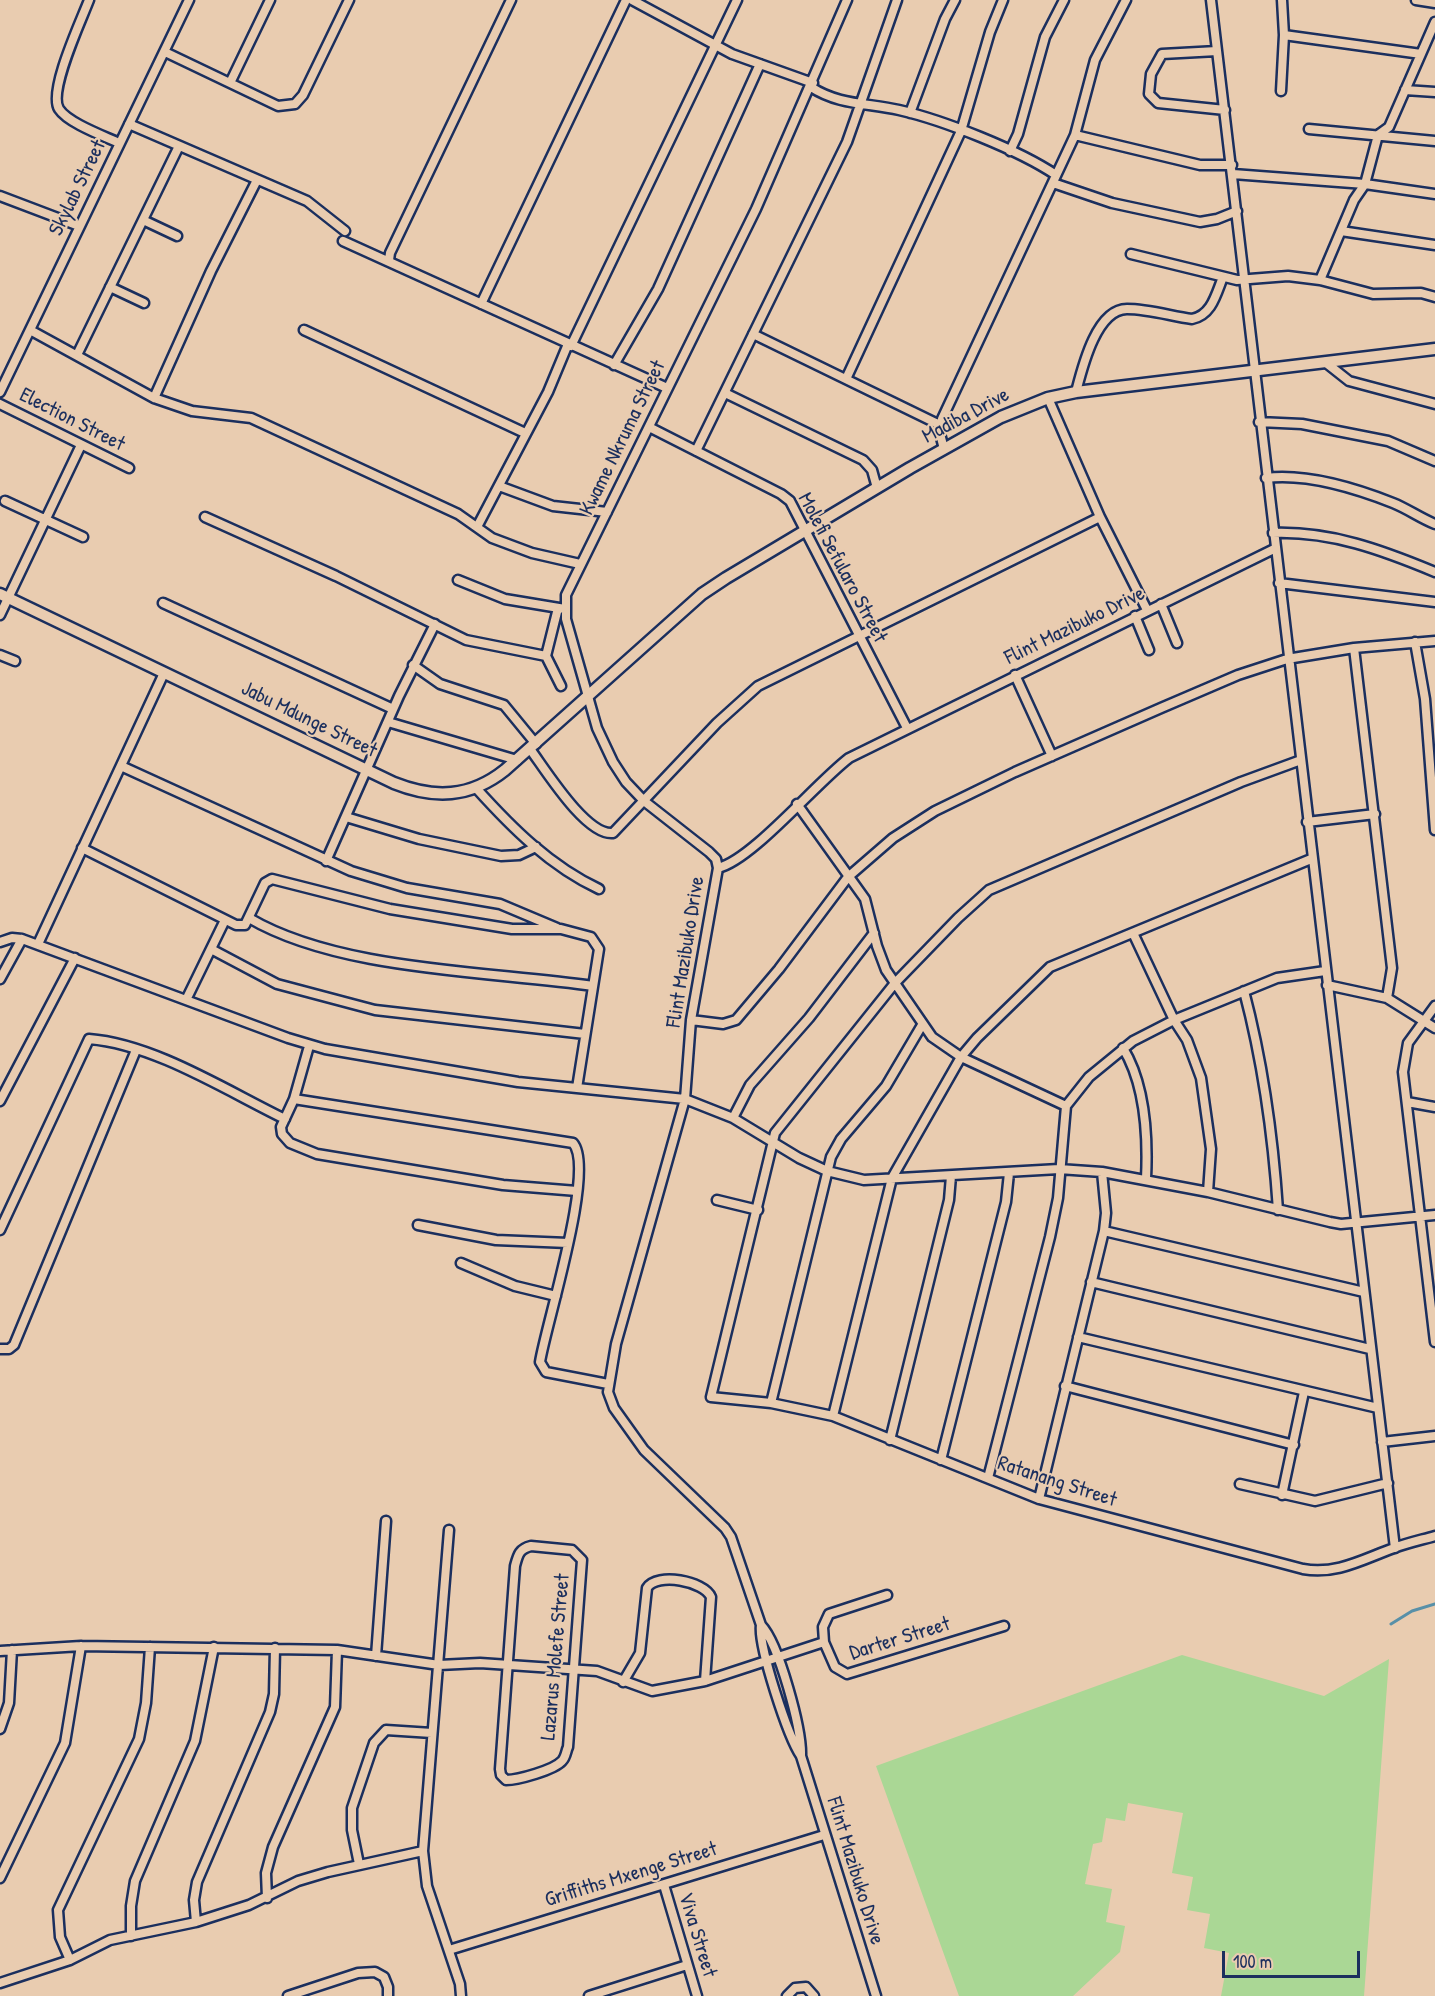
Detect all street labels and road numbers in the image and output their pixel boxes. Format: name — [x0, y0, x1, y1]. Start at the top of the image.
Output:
street label: Skylab Street — [44, 136, 112, 240]
street label: Kwame Nkruma Street — [575, 357, 671, 519]
street label: Election Street — [15, 383, 129, 457]
street label: Madiba Drive — [918, 383, 1014, 449]
street label: Molefi Sefularo Street — [792, 489, 892, 647]
street label: Flint Mazibuko Drive — [1001, 581, 1149, 671]
street label: Jabu Mdunge Street — [237, 676, 381, 764]
street label: Flint Mazibuko Drive — [662, 875, 710, 1029]
street label: Ratanang Street — [994, 1451, 1120, 1513]
street label: Lazarus Molefe Street — [536, 1573, 576, 1741]
street label: Darter Street — [847, 1612, 953, 1666]
street label: Flint Mazibuko Drive — [821, 1794, 889, 1948]
street label: Griffiths Mxenge Street — [542, 1837, 720, 1913]
street label: Viva Street — [672, 1890, 722, 1980]

